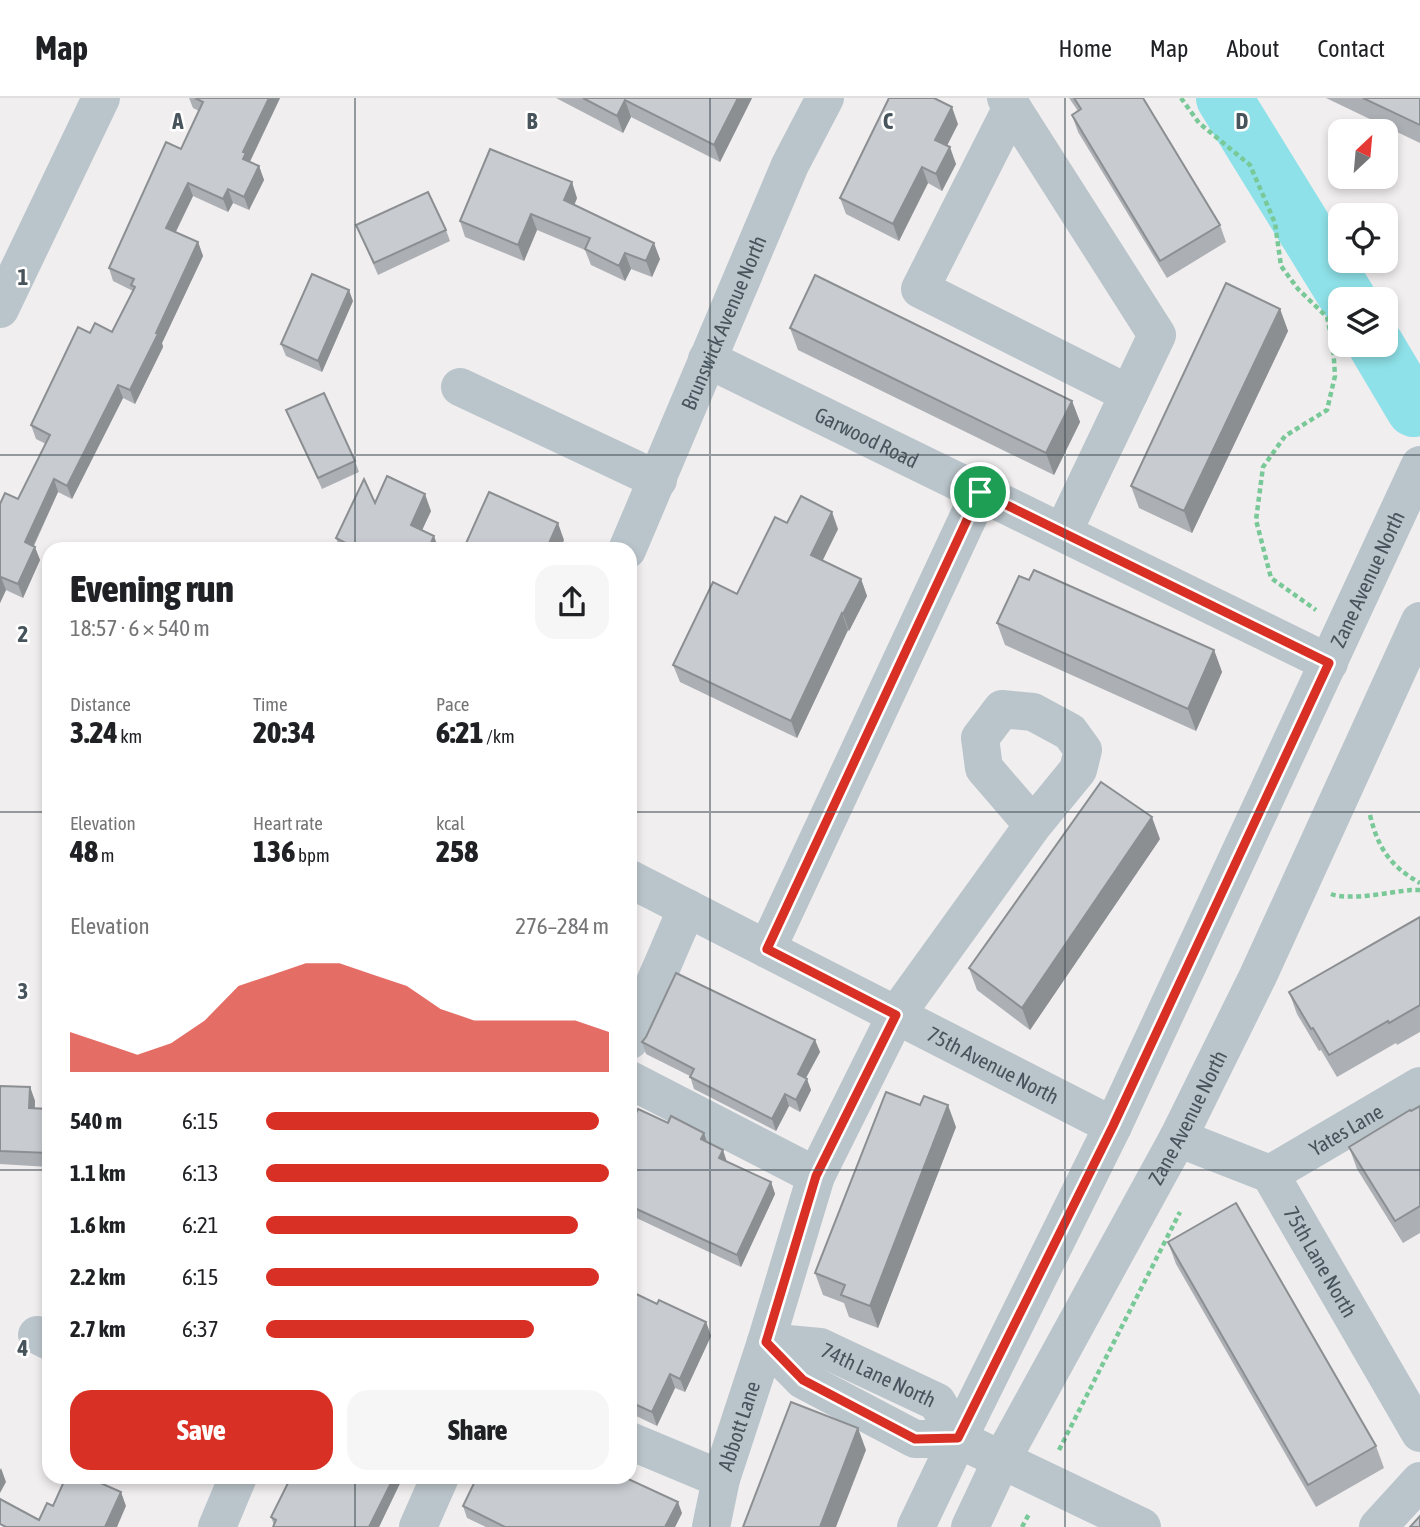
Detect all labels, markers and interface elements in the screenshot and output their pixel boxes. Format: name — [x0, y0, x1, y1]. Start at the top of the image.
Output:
text: Map — [35, 29, 88, 67]
text: Home — [1058, 35, 1112, 62]
text: Map — [1150, 35, 1188, 62]
text: About — [1226, 35, 1279, 62]
text: Contact — [1317, 35, 1385, 62]
text: A — [171, 108, 184, 134]
text: B — [527, 108, 538, 134]
text: C — [883, 108, 894, 134]
text: D — [1236, 108, 1249, 134]
north arrow — [1328, 119, 1398, 189]
map controls — [1328, 119, 1398, 357]
button: locate — [1328, 203, 1398, 273]
street label: Brunswick Avenue North — [676, 232, 771, 413]
text: 1 — [18, 264, 29, 290]
button: layers — [1328, 287, 1398, 357]
street label: Garwood Road — [811, 402, 923, 473]
pin — [950, 462, 1010, 522]
icon: arrive — [961, 473, 999, 511]
street label: Zane Avenue North — [1325, 507, 1409, 651]
button: share — [535, 565, 609, 639]
text: Evening run — [70, 567, 234, 610]
text: 18:57 · 6 × 540 m — [70, 615, 210, 641]
text: 2 — [18, 621, 28, 647]
text: Distance — [70, 693, 131, 715]
text: Time — [253, 693, 288, 715]
text: Pace — [436, 693, 469, 715]
text: 3.24 — [70, 715, 118, 749]
text: 20:34 — [253, 715, 315, 749]
text: 6:21 — [436, 715, 484, 749]
text: km — [118, 725, 142, 747]
text: /km — [484, 725, 515, 747]
text: Elevation — [70, 812, 136, 834]
text: Heart rate — [253, 812, 323, 834]
text: kcal — [436, 812, 465, 834]
text: 48 — [70, 834, 98, 868]
text: 136 — [253, 834, 295, 868]
text: 258 — [436, 834, 478, 868]
text: m — [98, 844, 115, 866]
text: bpm — [295, 844, 330, 866]
text: Elevation — [70, 913, 150, 939]
text: 276–284 m — [515, 913, 609, 939]
text: 3 — [18, 978, 28, 1004]
street label: 75th Avenue North — [923, 1021, 1063, 1108]
street label: Zane Avenue North — [1143, 1046, 1231, 1188]
street label: Yates Lane — [1305, 1099, 1387, 1160]
text: 540 m — [70, 1108, 122, 1134]
text: 6:15 — [182, 1108, 219, 1134]
text: 1.1 km — [70, 1160, 126, 1186]
text: 6:13 — [182, 1160, 219, 1186]
street label: 75th Lane North — [1279, 1202, 1362, 1321]
text: 1.6 km — [70, 1212, 126, 1238]
text: 6:21 — [182, 1212, 219, 1238]
text: 2.2 km — [70, 1264, 126, 1290]
text: 6:15 — [182, 1264, 219, 1290]
text: 2.7 km — [70, 1316, 126, 1342]
text: 6:37 — [182, 1316, 219, 1342]
text: 4 — [17, 1335, 29, 1361]
street label: 74th Lane North — [817, 1337, 940, 1412]
street label: Abbott Lane — [713, 1378, 764, 1474]
button: Save — [70, 1390, 333, 1470]
button: Share — [347, 1390, 609, 1470]

